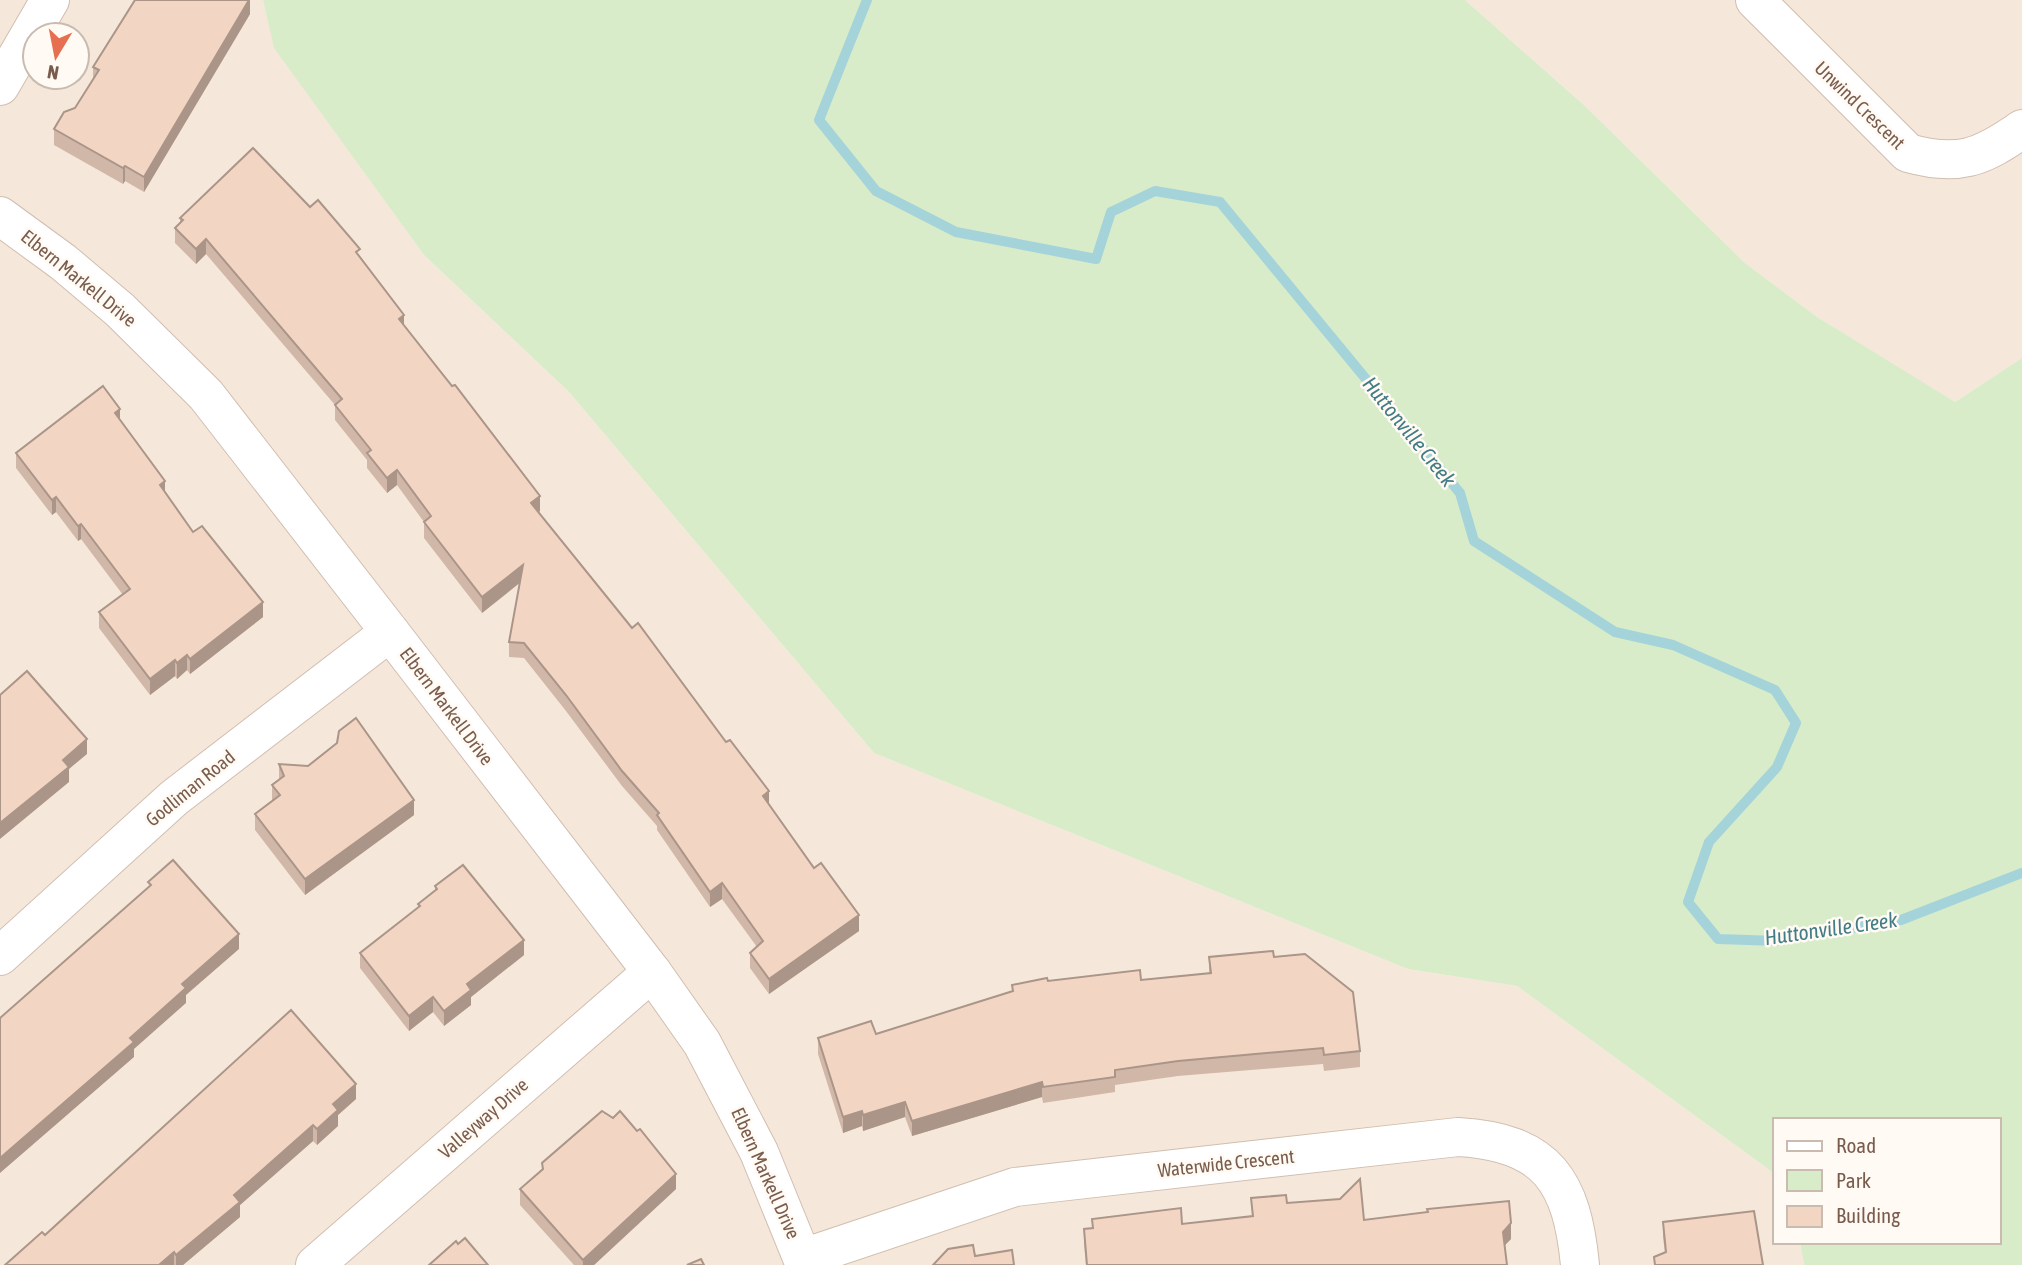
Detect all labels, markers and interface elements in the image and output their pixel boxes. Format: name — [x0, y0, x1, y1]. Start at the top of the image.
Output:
north arrow — [21, 21, 91, 91]
street label: Unwind Crescent — [1810, 57, 1910, 153]
text: N — [46, 61, 60, 85]
street label: Elbern Markell Drive — [17, 225, 141, 331]
water label: Huttonville Creek — [1358, 372, 1462, 492]
street label: Elbern Markell Drive — [396, 643, 498, 769]
street label: Godliman Road — [141, 745, 239, 831]
water label: Huttonville Creek — [1763, 907, 1900, 949]
street label: Valleyway Drive — [434, 1073, 532, 1163]
street label: Elbern Markell Drive — [727, 1104, 805, 1242]
legend — [1773, 1118, 2001, 1244]
text: Road — [1836, 1133, 1876, 1157]
street label: Waterwide Crescent — [1157, 1145, 1295, 1181]
text: Park — [1836, 1168, 1871, 1192]
text: Building — [1836, 1203, 1900, 1227]

